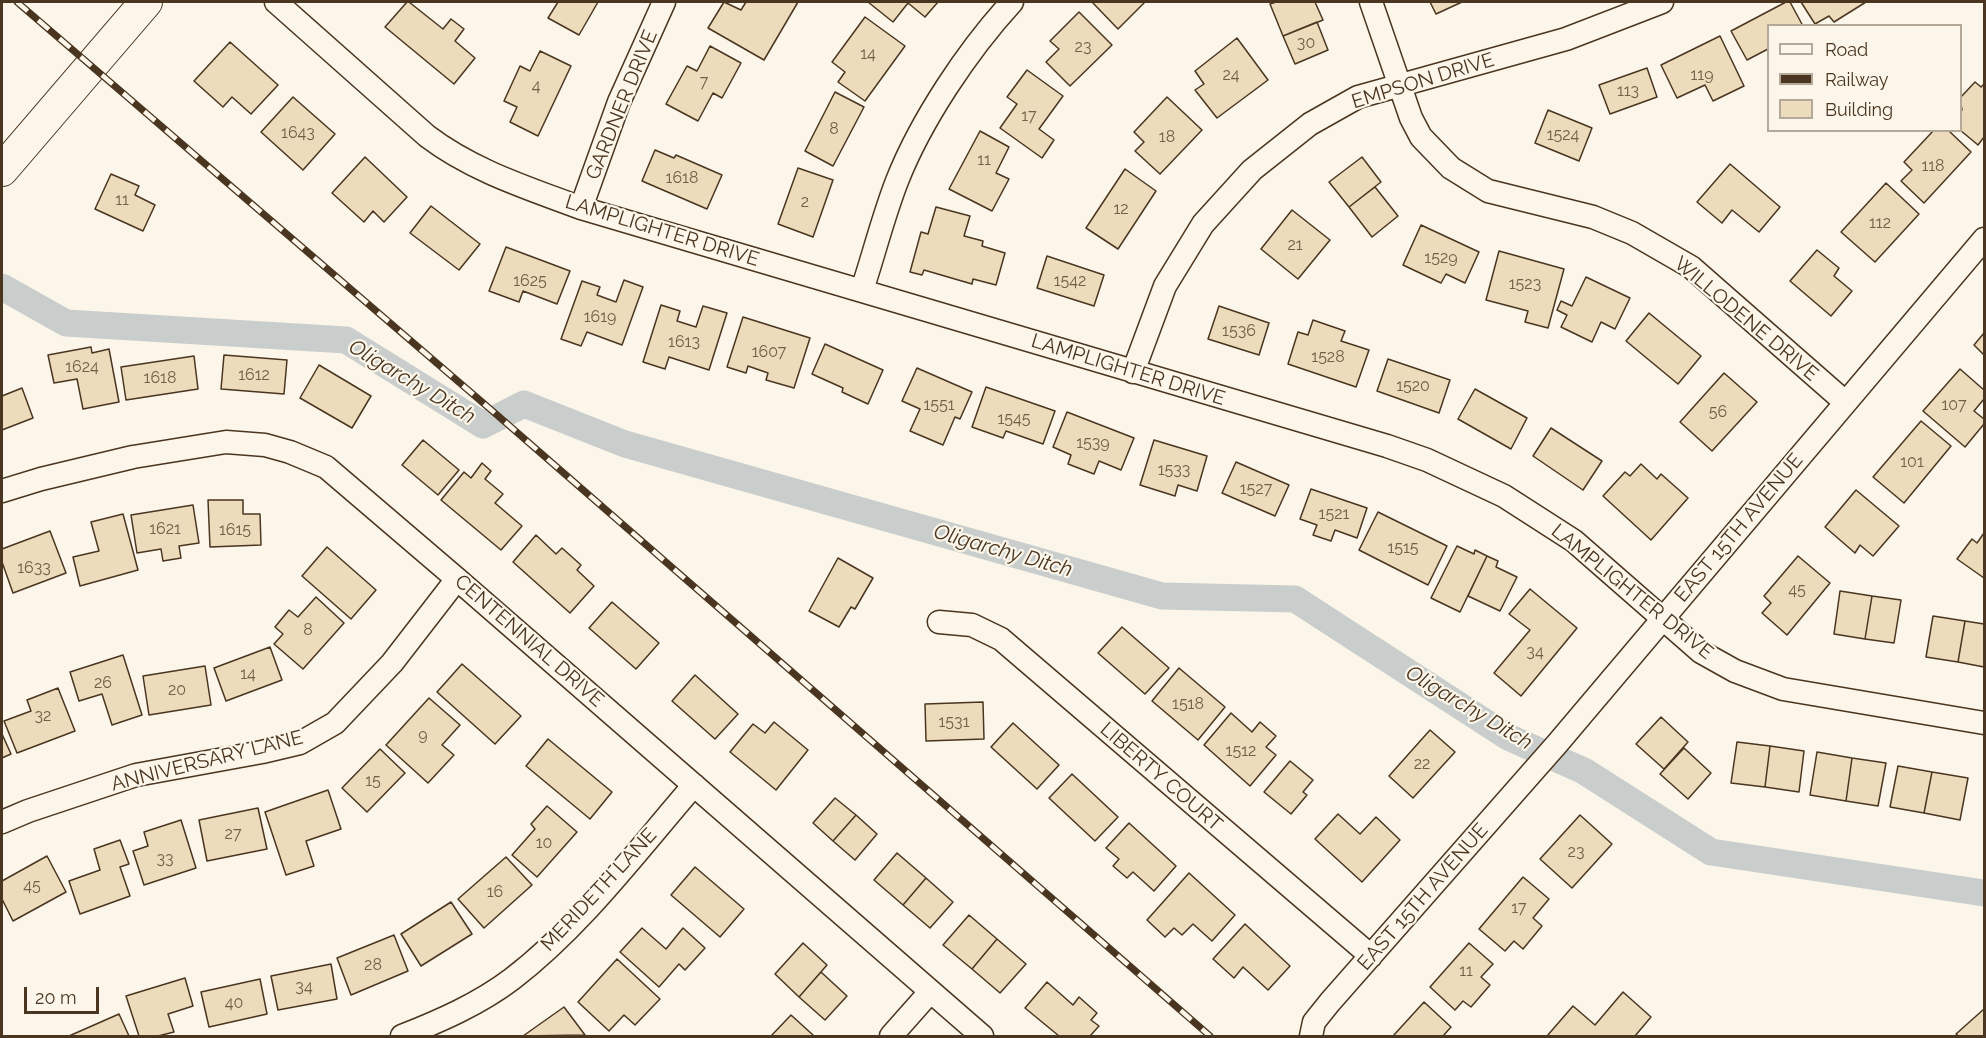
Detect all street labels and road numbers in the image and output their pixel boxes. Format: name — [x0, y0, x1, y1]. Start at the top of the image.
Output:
street label: GARDNER DRIVE — [581, 27, 663, 183]
street label: EMPSON DRIVE — [1349, 48, 1497, 114]
street label: LAMPLIGHTER DRIVE — [562, 190, 762, 272]
street label: WILLODENE DRIVE — [1669, 252, 1823, 386]
street label: LAMPLIGHTER DRIVE — [1028, 329, 1228, 411]
street label: EAST 15TH AVENUE — [1670, 449, 1808, 607]
street label: LAMPLIGHTER DRIVE — [1546, 519, 1718, 665]
street label: CENTENNIAL DRIVE — [449, 570, 609, 712]
street label: LIBERTY COURT — [1095, 717, 1227, 837]
street label: ANNIVERSARY LANE — [109, 726, 305, 796]
street label: EAST 15TH AVENUE — [1353, 819, 1493, 975]
street label: MERIDETH LANE — [536, 824, 662, 956]

